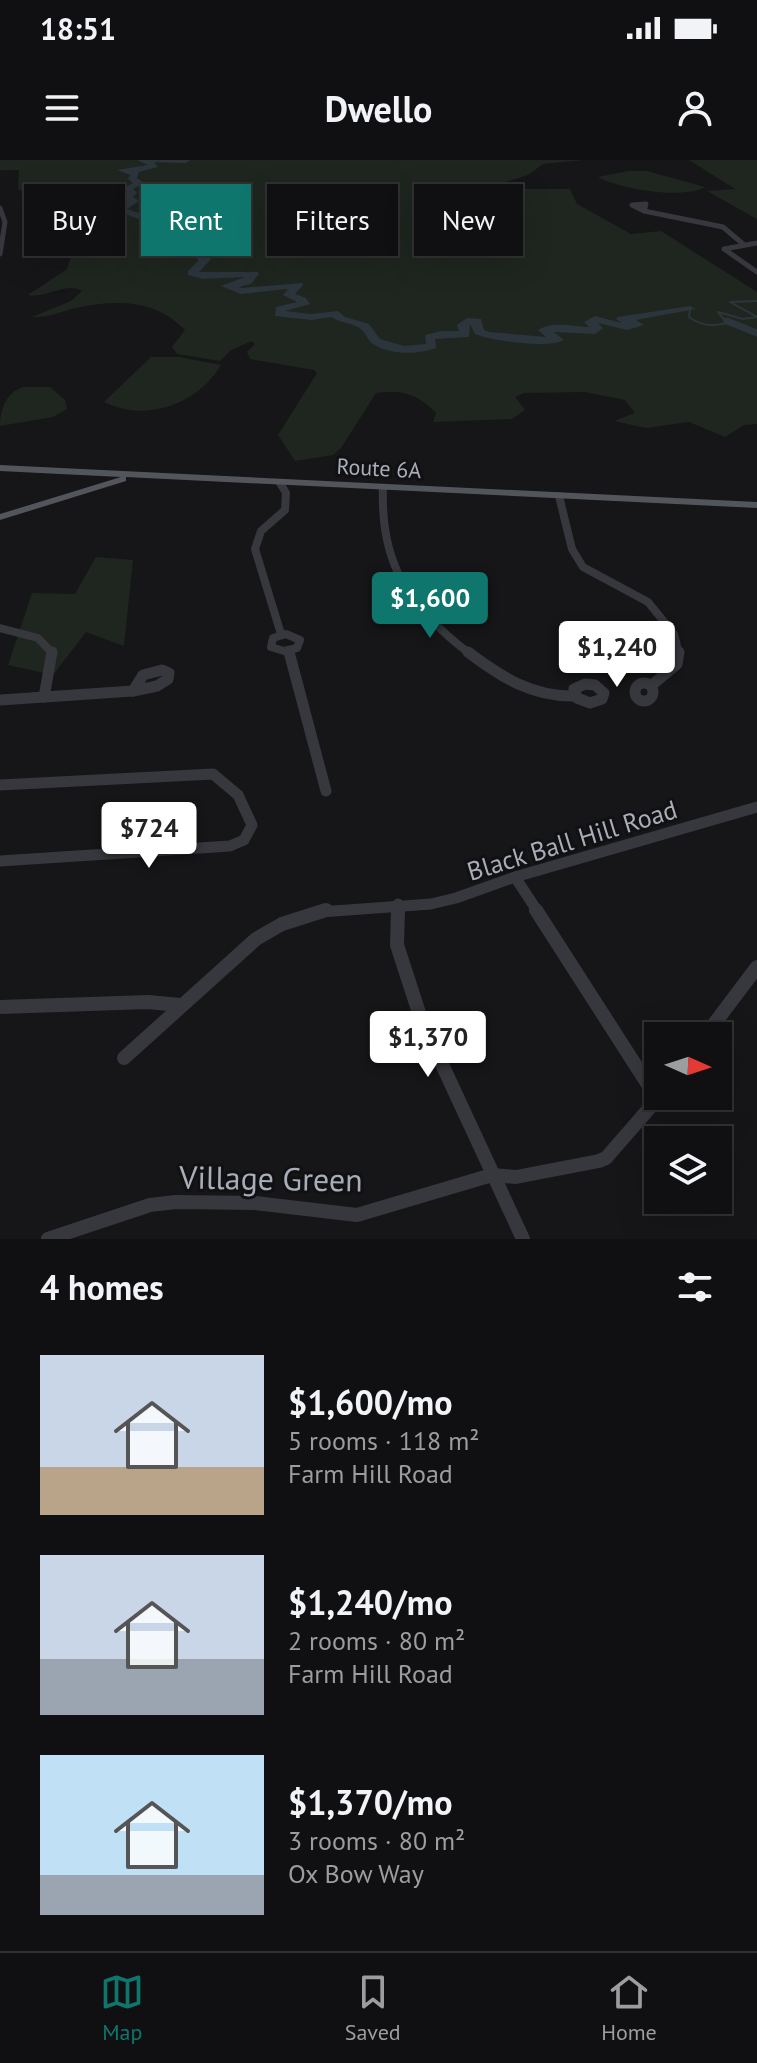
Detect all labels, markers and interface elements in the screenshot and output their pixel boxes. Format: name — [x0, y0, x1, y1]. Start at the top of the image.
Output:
text: 18:51 — [40, 9, 116, 48]
text: Dwello — [325, 85, 432, 132]
icon: menu — [40, 86, 84, 130]
icon: person — [673, 86, 717, 130]
chip: Buy — [24, 184, 125, 256]
chip: Rent — [141, 184, 251, 256]
chip: Filters — [267, 184, 398, 256]
chip: New — [414, 184, 523, 256]
street label: Route 6A — [336, 452, 422, 484]
pin: $1,600 — [365, 572, 495, 640]
text: $1,600 — [390, 581, 470, 614]
pin: $1,240 — [552, 621, 682, 689]
text: $1,240 — [577, 630, 657, 663]
street label: Black Ball Hill Road — [463, 792, 681, 888]
pin: $724 — [102, 802, 196, 870]
text: $724 — [120, 811, 178, 844]
pin: $1,370 — [363, 1011, 493, 1079]
text: $1,370 — [388, 1020, 468, 1053]
north arrow — [644, 1022, 732, 1110]
map controls — [644, 1022, 732, 1214]
button: layers — [644, 1126, 732, 1214]
street label: Village Green — [178, 1155, 363, 1201]
text: 4 homes — [40, 1265, 164, 1309]
icon: filters — [673, 1265, 717, 1309]
text: $1,600/mo — [288, 1380, 452, 1424]
icon: home — [104, 1387, 200, 1483]
text: 5 rooms · 118 m² — [288, 1424, 480, 1457]
text: Farm Hill Road — [288, 1457, 453, 1490]
text: $1,240/mo — [288, 1580, 452, 1624]
icon: home — [104, 1587, 200, 1683]
text: 2 rooms · 80 m² — [288, 1624, 465, 1657]
text: Farm Hill Road — [288, 1657, 453, 1690]
text: $1,370/mo — [288, 1780, 452, 1824]
icon: home — [104, 1787, 200, 1883]
text: 3 rooms · 80 m² — [288, 1824, 465, 1857]
text: Ox Bow Way — [288, 1857, 424, 1890]
tab: Map — [100, 1970, 144, 2046]
tab: Saved — [345, 1970, 401, 2046]
tab: Home — [601, 1970, 657, 2046]

